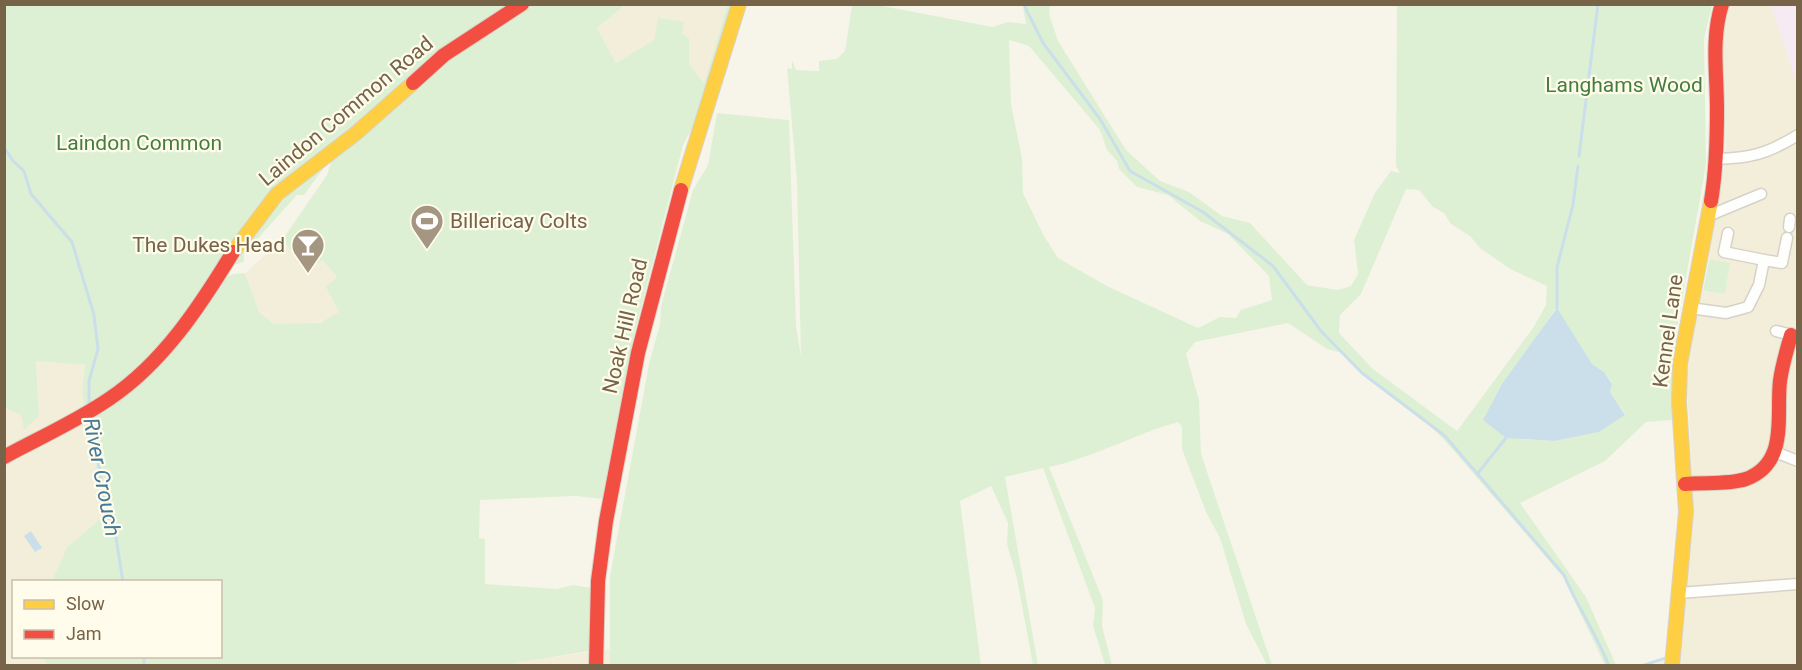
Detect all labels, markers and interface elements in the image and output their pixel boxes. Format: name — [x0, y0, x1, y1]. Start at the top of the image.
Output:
street label: Laindon Common Road — [254, 31, 438, 191]
park label: Langhams Wood — [1545, 73, 1703, 97]
park label: Laindon Common — [56, 131, 222, 155]
sports icon: Billericay Colts — [409, 203, 445, 250]
place label: Billericay Colts — [450, 209, 588, 233]
bar icon: The Dukes Head — [290, 227, 326, 274]
place label: The Dukes Head — [132, 233, 285, 257]
street label: Noak Hill Road — [598, 256, 652, 396]
street label: Kennel Lane — [1648, 273, 1688, 389]
water label: River Crouch — [78, 416, 126, 538]
legend — [12, 580, 222, 658]
text: Slow — [66, 593, 105, 614]
text: Jam — [66, 623, 102, 644]

